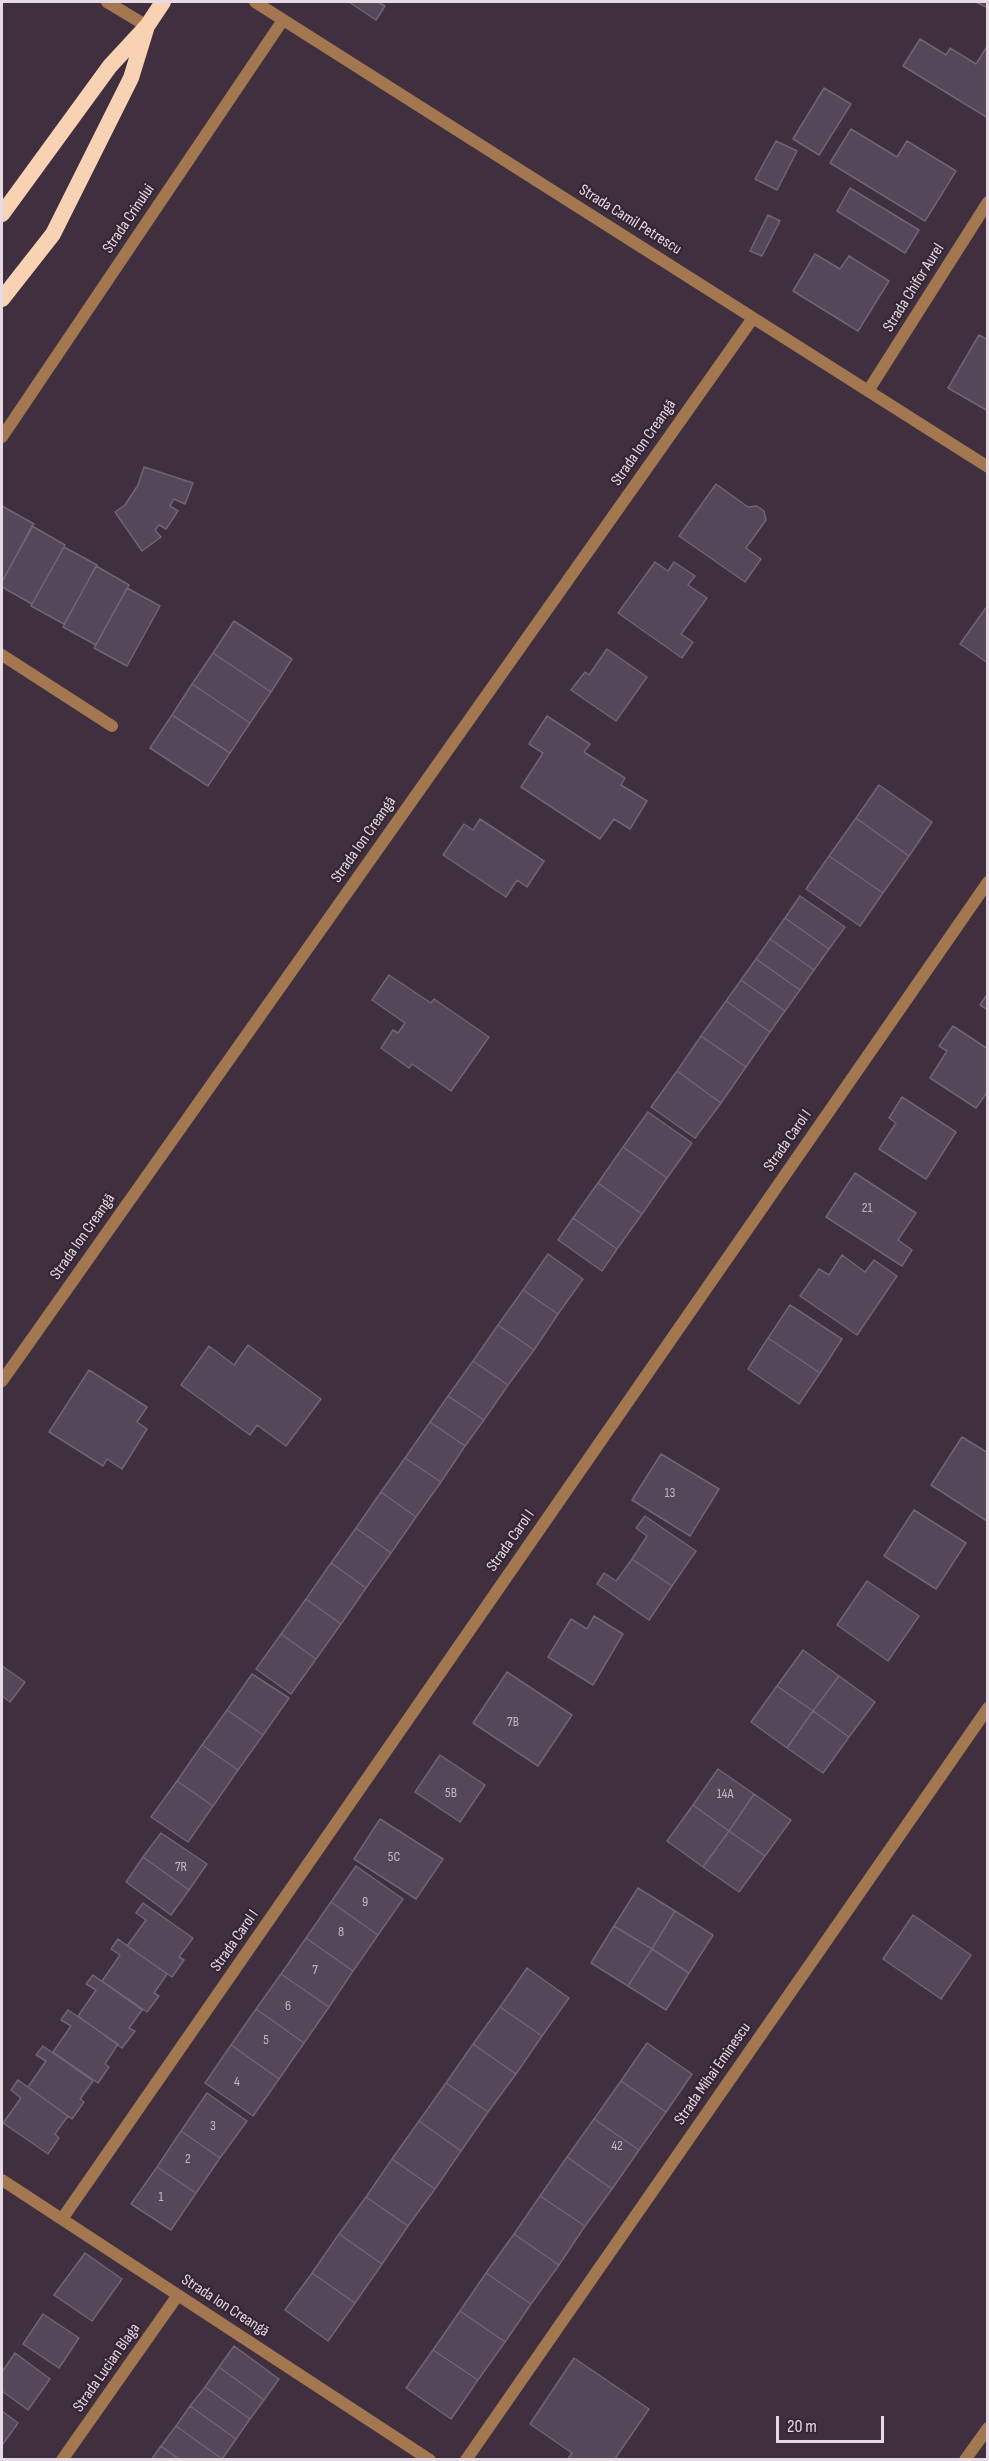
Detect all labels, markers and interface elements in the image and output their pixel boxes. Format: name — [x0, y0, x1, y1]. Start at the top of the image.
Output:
street label: Strada Crinului — [99, 181, 159, 257]
street label: Strada Camil Petrescu — [575, 181, 685, 259]
street label: Strada Chifor Aurel — [879, 240, 949, 336]
street label: Strada Ion Creangă — [607, 396, 681, 490]
street label: Strada Ion Creangă — [327, 793, 401, 887]
street label: Strada Carol I — [760, 1106, 816, 1176]
street label: Strada Ion Creangă — [46, 1190, 120, 1284]
house number: 21 — [862, 1200, 872, 1216]
house number: 13 — [665, 1485, 675, 1501]
street label: Strada Carol I — [483, 1506, 539, 1576]
house number: 7B — [507, 1714, 519, 1730]
house number: 5B — [445, 1785, 457, 1801]
house number: 14A — [717, 1786, 733, 1802]
house number: 5C — [388, 1849, 400, 1865]
house number: 7R — [175, 1859, 187, 1875]
house number: 9 — [362, 1894, 368, 1910]
street label: Strada Carol I — [207, 1906, 263, 1976]
house number: 8 — [338, 1924, 344, 1940]
house number: 7 — [312, 1962, 318, 1978]
house number: 6 — [285, 1998, 291, 2014]
street label: Strada Mihai Eminescu — [671, 2019, 755, 2129]
house number: 5 — [263, 2032, 269, 2048]
house number: 4 — [234, 2074, 240, 2090]
house number: 3 — [210, 2118, 216, 2134]
house number: 42 — [611, 2138, 623, 2154]
house number: 2 — [185, 2151, 191, 2167]
house number: 1 — [159, 2189, 163, 2205]
street label: Strada Ion Creangă — [178, 2271, 272, 2341]
street label: Strada Lucian Blaga — [69, 2320, 145, 2416]
scale bar — [779, 2404, 887, 2442]
text: 20 m — [787, 2416, 817, 2437]

